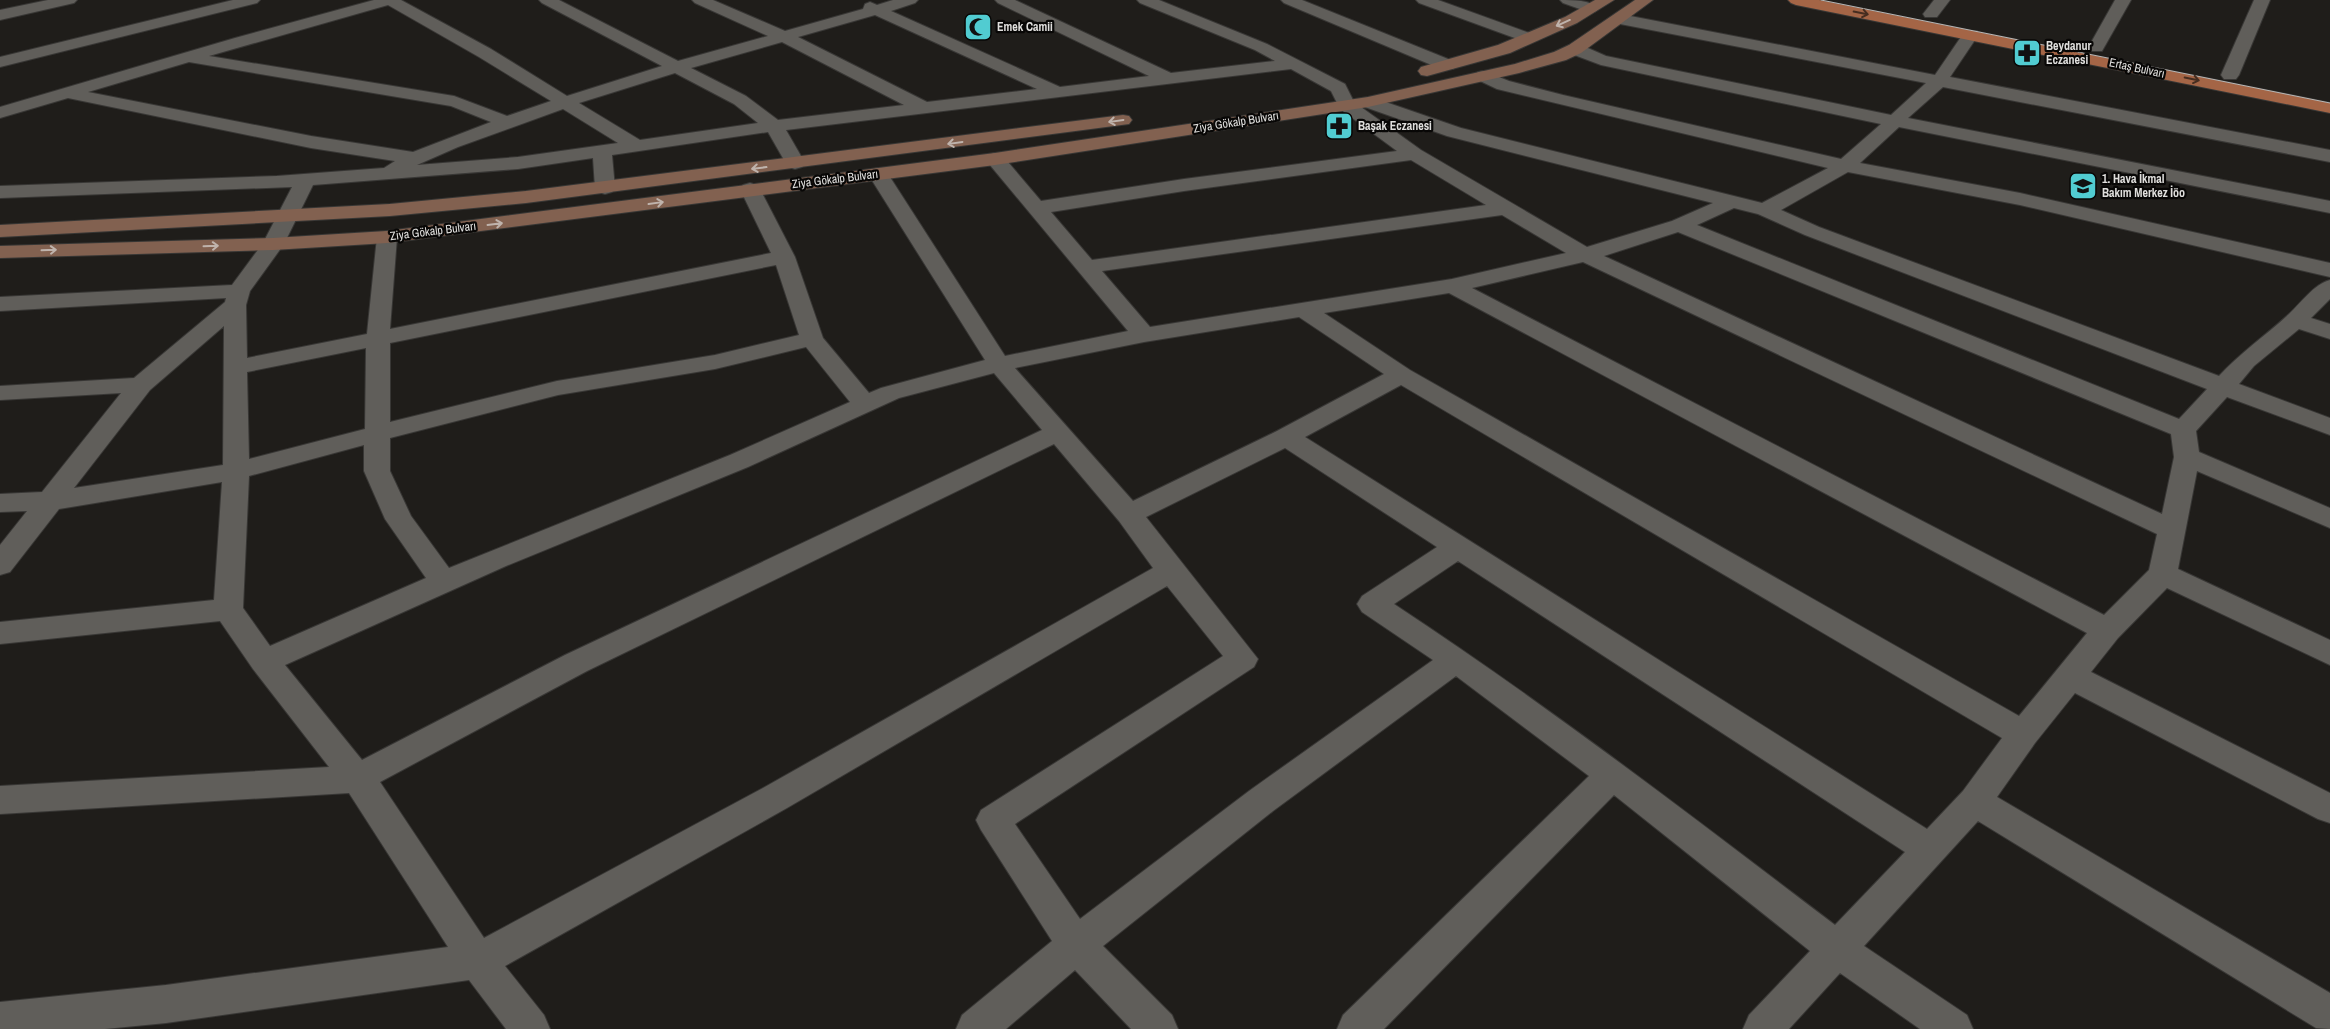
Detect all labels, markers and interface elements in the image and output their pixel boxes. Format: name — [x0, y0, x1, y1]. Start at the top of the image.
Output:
one-way arrow — [1853, 8, 1869, 18]
mosque icon: Emek Camii — [963, 12, 993, 42]
place label: Emek Camii — [997, 19, 1053, 35]
one-way arrow — [1556, 19, 1571, 28]
pharmacy icon: Beydanur Eczanesi — [2012, 38, 2042, 68]
place label: Beydanur Eczanesi — [2046, 38, 2092, 68]
street label: Ertaş Bulvarı — [2108, 54, 2166, 82]
one-way arrow — [2183, 75, 2199, 85]
street label: Ziya Gökalp Bulvarı — [1192, 107, 1280, 137]
pharmacy icon: Başak Eczanesi — [1324, 111, 1354, 141]
one-way arrow — [1108, 116, 1124, 126]
place label: Başak Eczanesi — [1358, 118, 1432, 134]
one-way arrow — [947, 138, 963, 148]
one-way arrow — [751, 163, 767, 173]
street label: Ziya Gökalp Bulvarı — [791, 166, 879, 192]
school or university icon: 1. Hava İkmal Bakım Merkez İöo — [2068, 171, 2098, 201]
place label: 1. Hava İkmal Bakım Merkez İöo — [2102, 171, 2185, 201]
one-way arrow — [648, 198, 664, 208]
street label: Ziya Gökalp Bulvarı — [389, 218, 477, 244]
one-way arrow — [487, 219, 503, 229]
one-way arrow — [203, 241, 219, 250]
one-way arrow — [40, 245, 56, 255]

